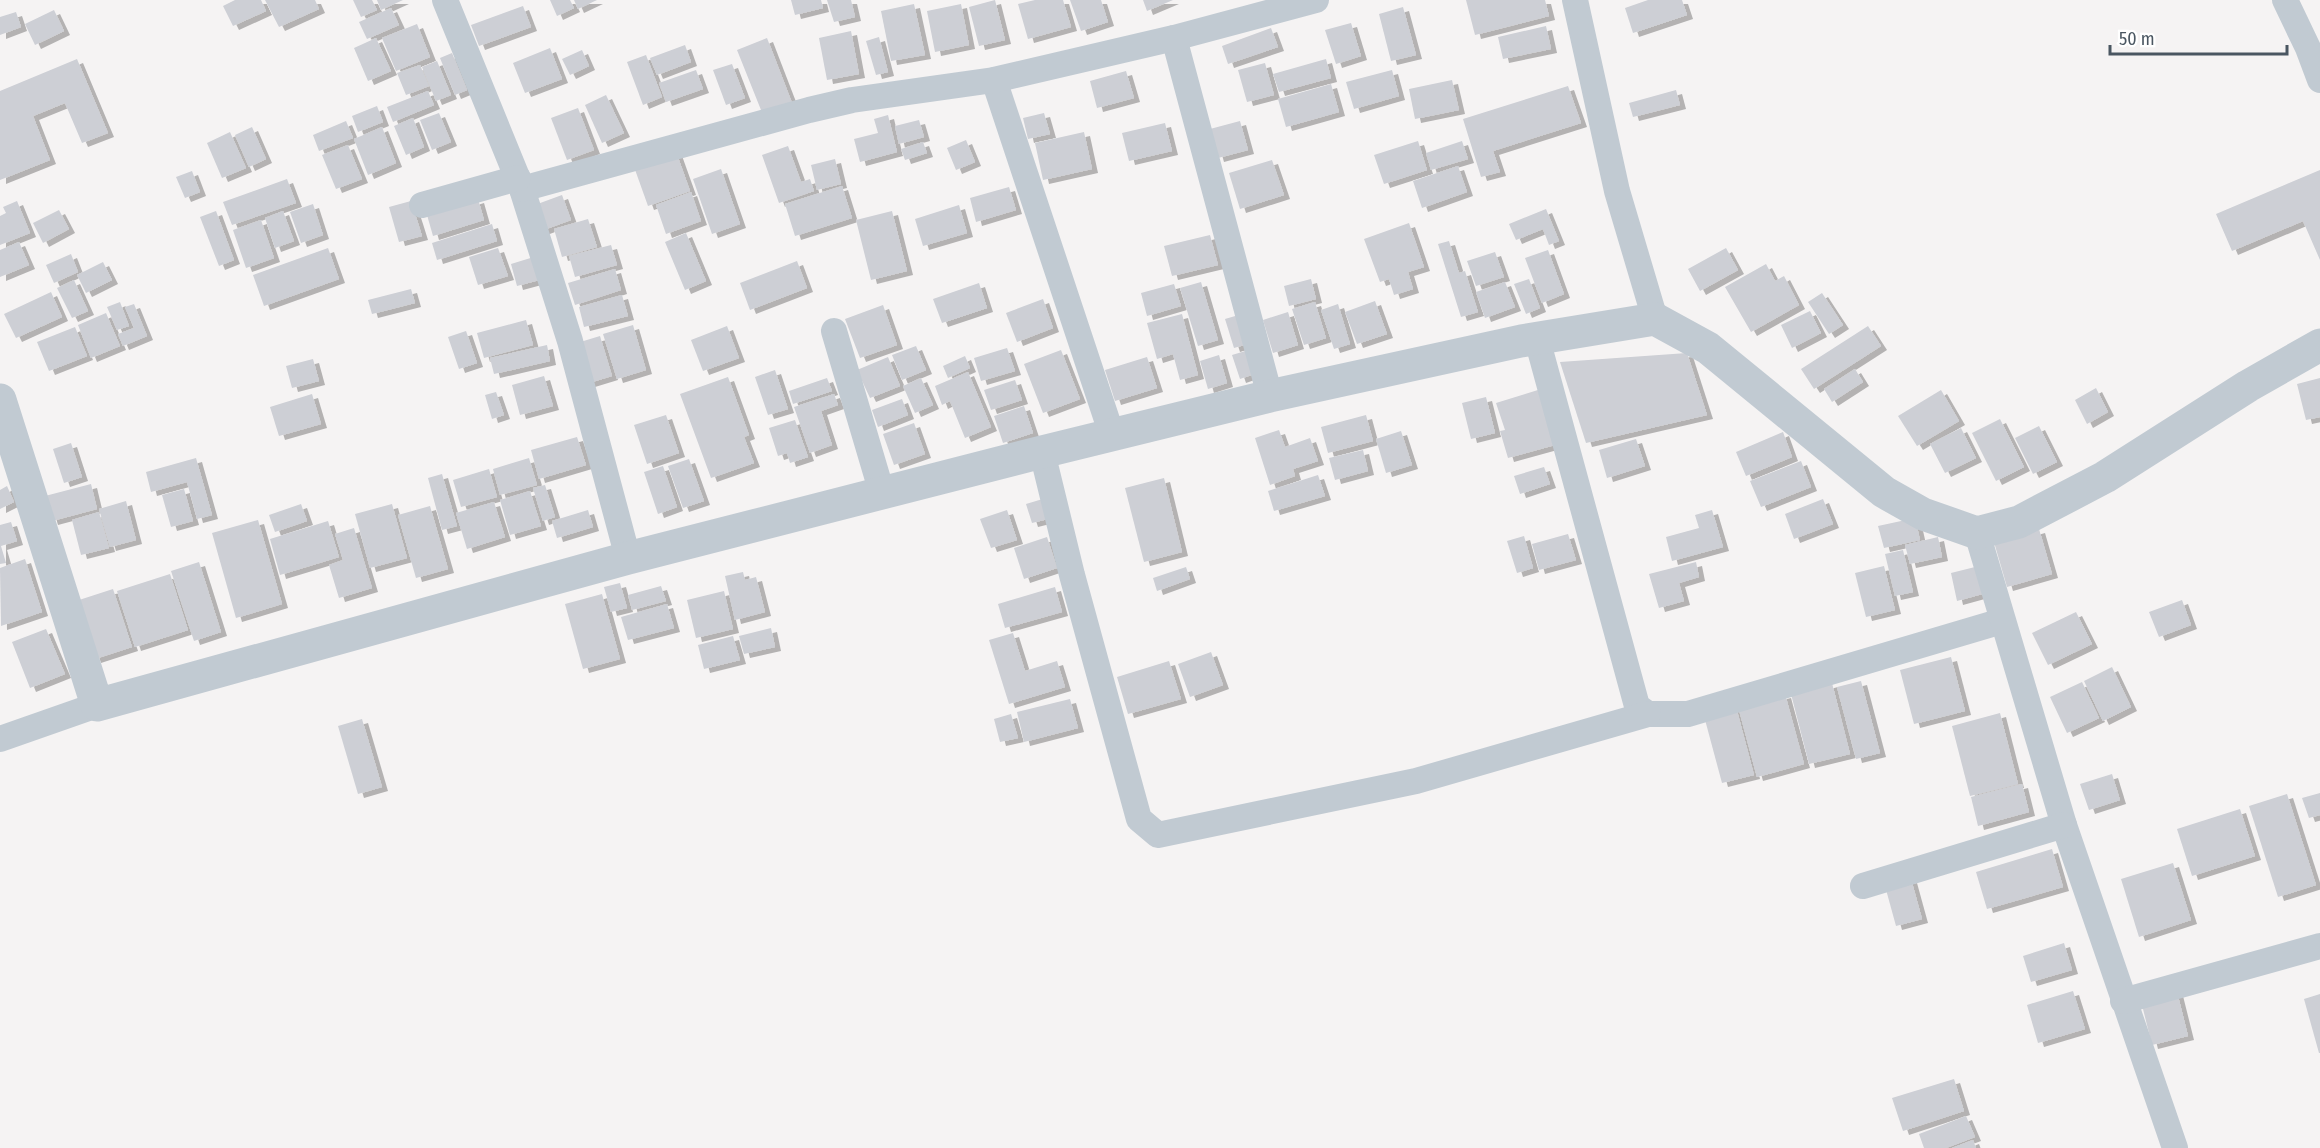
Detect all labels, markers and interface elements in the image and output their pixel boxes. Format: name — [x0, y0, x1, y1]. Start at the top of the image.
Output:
scale bar — [2110, 18, 2287, 56]
text: 50 m — [2119, 28, 2155, 50]

